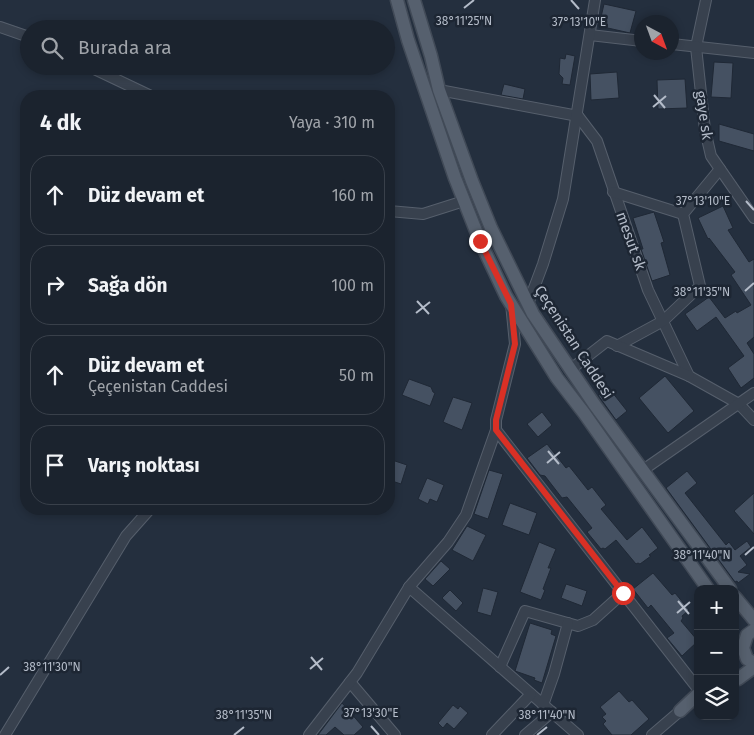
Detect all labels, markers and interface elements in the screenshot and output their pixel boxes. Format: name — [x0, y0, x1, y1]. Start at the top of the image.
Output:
text: 38°11'25"N — [436, 14, 492, 28]
text: 37°13'10"E — [552, 15, 606, 29]
north arrow — [634, 15, 679, 60]
search box — [20, 20, 395, 75]
icon: search — [38, 34, 66, 62]
text: Burada ara — [78, 36, 172, 59]
street label: gaye sk — [692, 89, 716, 141]
text: 4 dk — [40, 110, 81, 136]
text: Yaya · 310 m — [289, 113, 375, 132]
icon: ahead — [41, 181, 69, 209]
text: Düz devam et — [88, 184, 204, 207]
text: 160 m — [332, 186, 374, 205]
text: 37°13'10"E — [676, 194, 730, 208]
street label: mesut sk — [612, 209, 650, 273]
route end — [469, 230, 492, 253]
icon: right — [41, 271, 69, 299]
text: Sağa dön — [88, 274, 168, 297]
text: 100 m — [331, 276, 374, 295]
street label: Çeçenistan Caddesi — [531, 282, 617, 402]
text: 38°11'35"N — [674, 285, 730, 299]
text: Düz devam et — [88, 354, 204, 377]
icon: ahead — [41, 361, 69, 389]
text: 50 m — [339, 366, 374, 385]
text: Çeçenistan Caddesi — [88, 377, 228, 396]
icon: arrive — [41, 451, 69, 479]
text: Varış noktası — [88, 454, 200, 477]
text: 38°11'40"N — [673, 548, 731, 562]
route start — [612, 582, 635, 605]
map controls — [694, 585, 739, 720]
button: + — [694, 585, 739, 630]
button: − — [694, 630, 739, 675]
text: 38°11'30"N — [23, 660, 81, 674]
button: layers — [694, 675, 739, 720]
text: 37°13'30"E — [343, 706, 399, 720]
text: 38°11'35"N — [216, 708, 272, 722]
text: 38°11'40"N — [518, 708, 576, 722]

